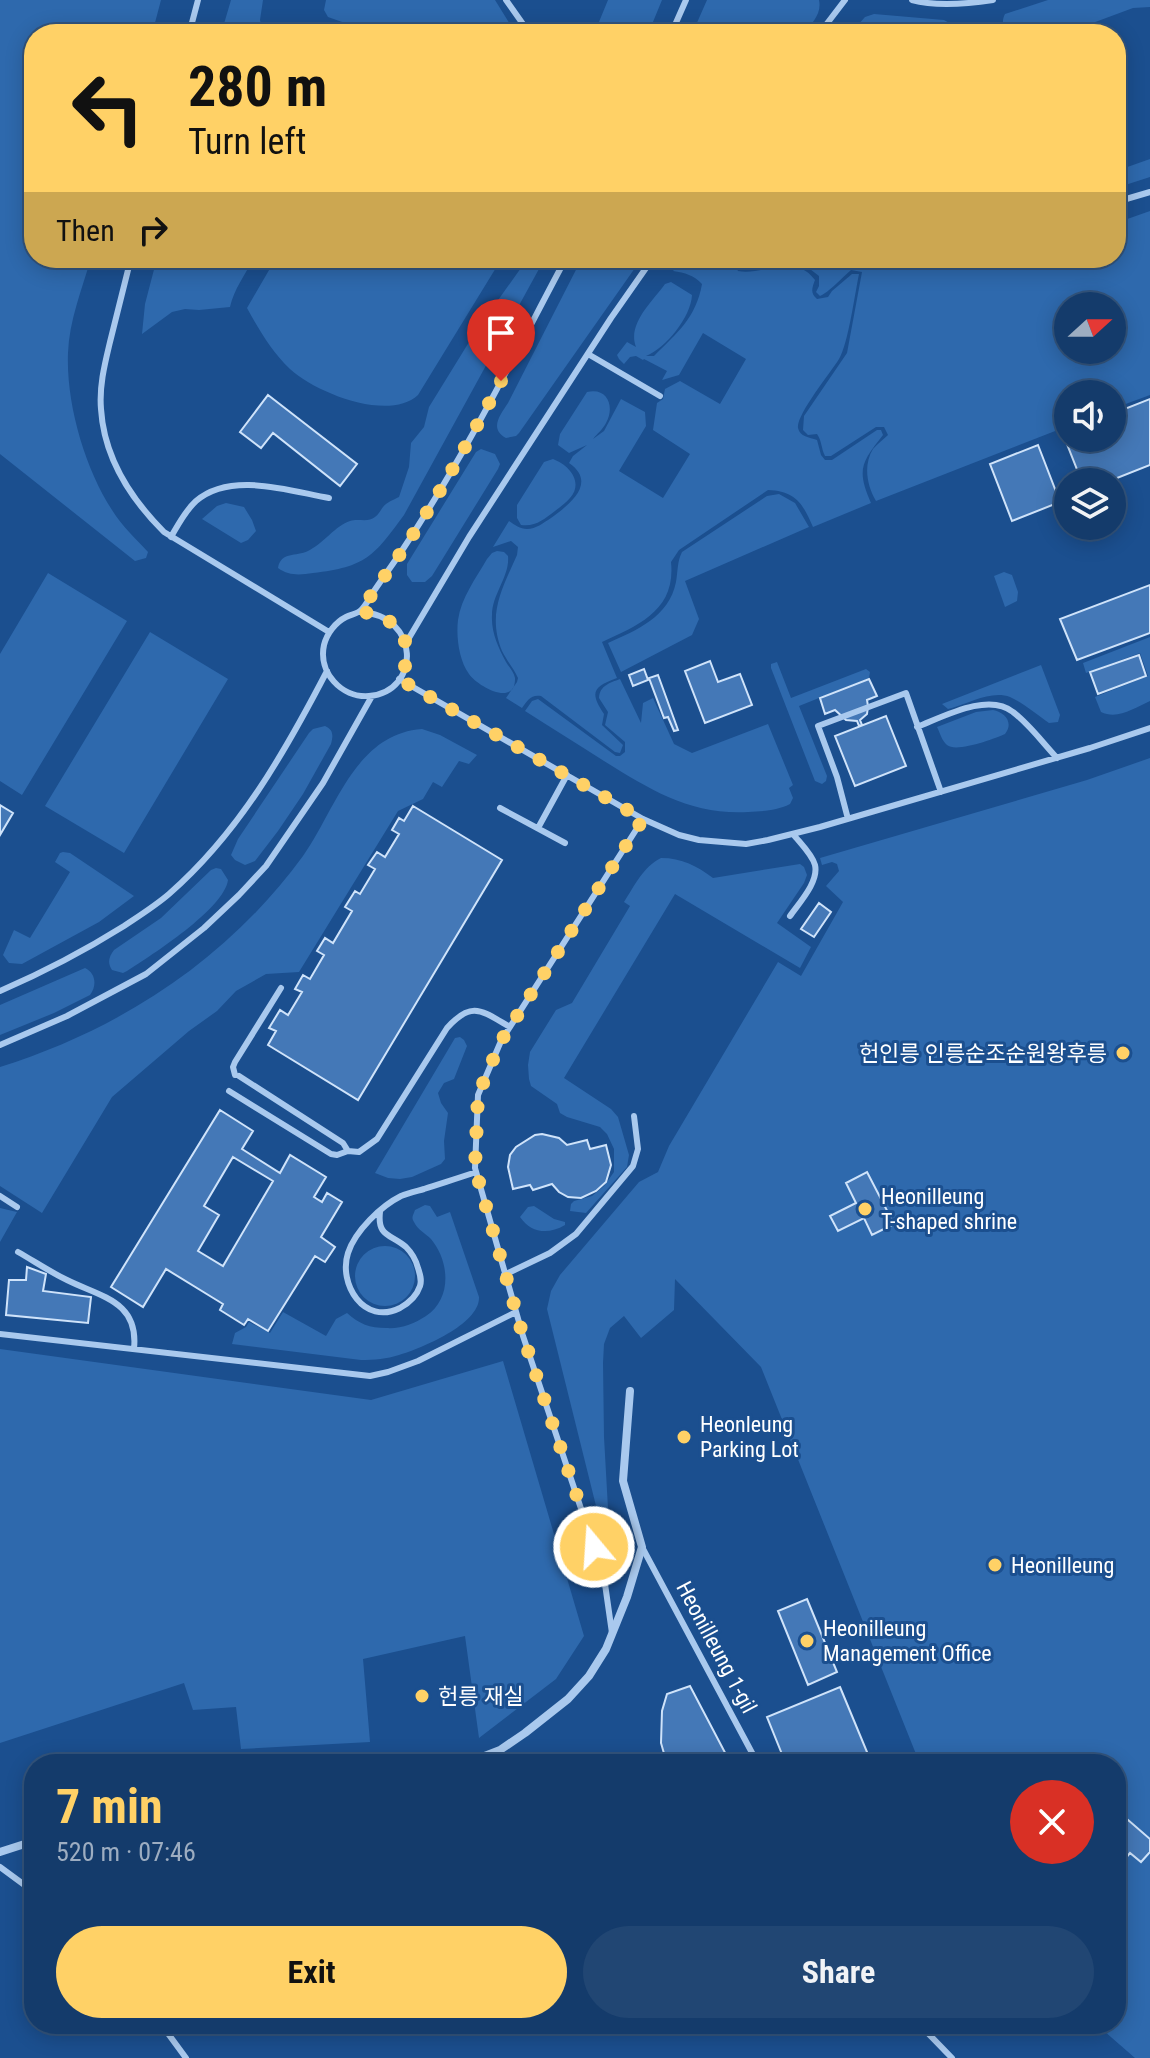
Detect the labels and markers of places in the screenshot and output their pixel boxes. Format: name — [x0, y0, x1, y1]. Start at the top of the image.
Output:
pin — [467, 299, 535, 381]
place label: 헌인릉 인릉순조순원왕후릉 — [859, 1041, 1107, 1066]
marker: 헌인릉 인릉순조순원왕후릉 — [1114, 1044, 1132, 1062]
place label: Heonilleung T-shaped shrine — [881, 1184, 1017, 1234]
marker: Heonilleung T-shaped shrine — [856, 1200, 874, 1218]
place label: Heonleung Parking Lot — [700, 1412, 799, 1462]
marker: Heonleung Parking Lot — [675, 1428, 693, 1446]
place label: Heonilleung — [1011, 1553, 1114, 1578]
marker: Heonilleung — [986, 1556, 1004, 1574]
place label: Heonilleung Management Office — [823, 1616, 992, 1666]
marker: Heonilleung Management Office — [798, 1632, 816, 1650]
place label: 헌릉 재실 — [438, 1684, 524, 1709]
marker: 헌릉 재실 — [413, 1687, 431, 1705]

